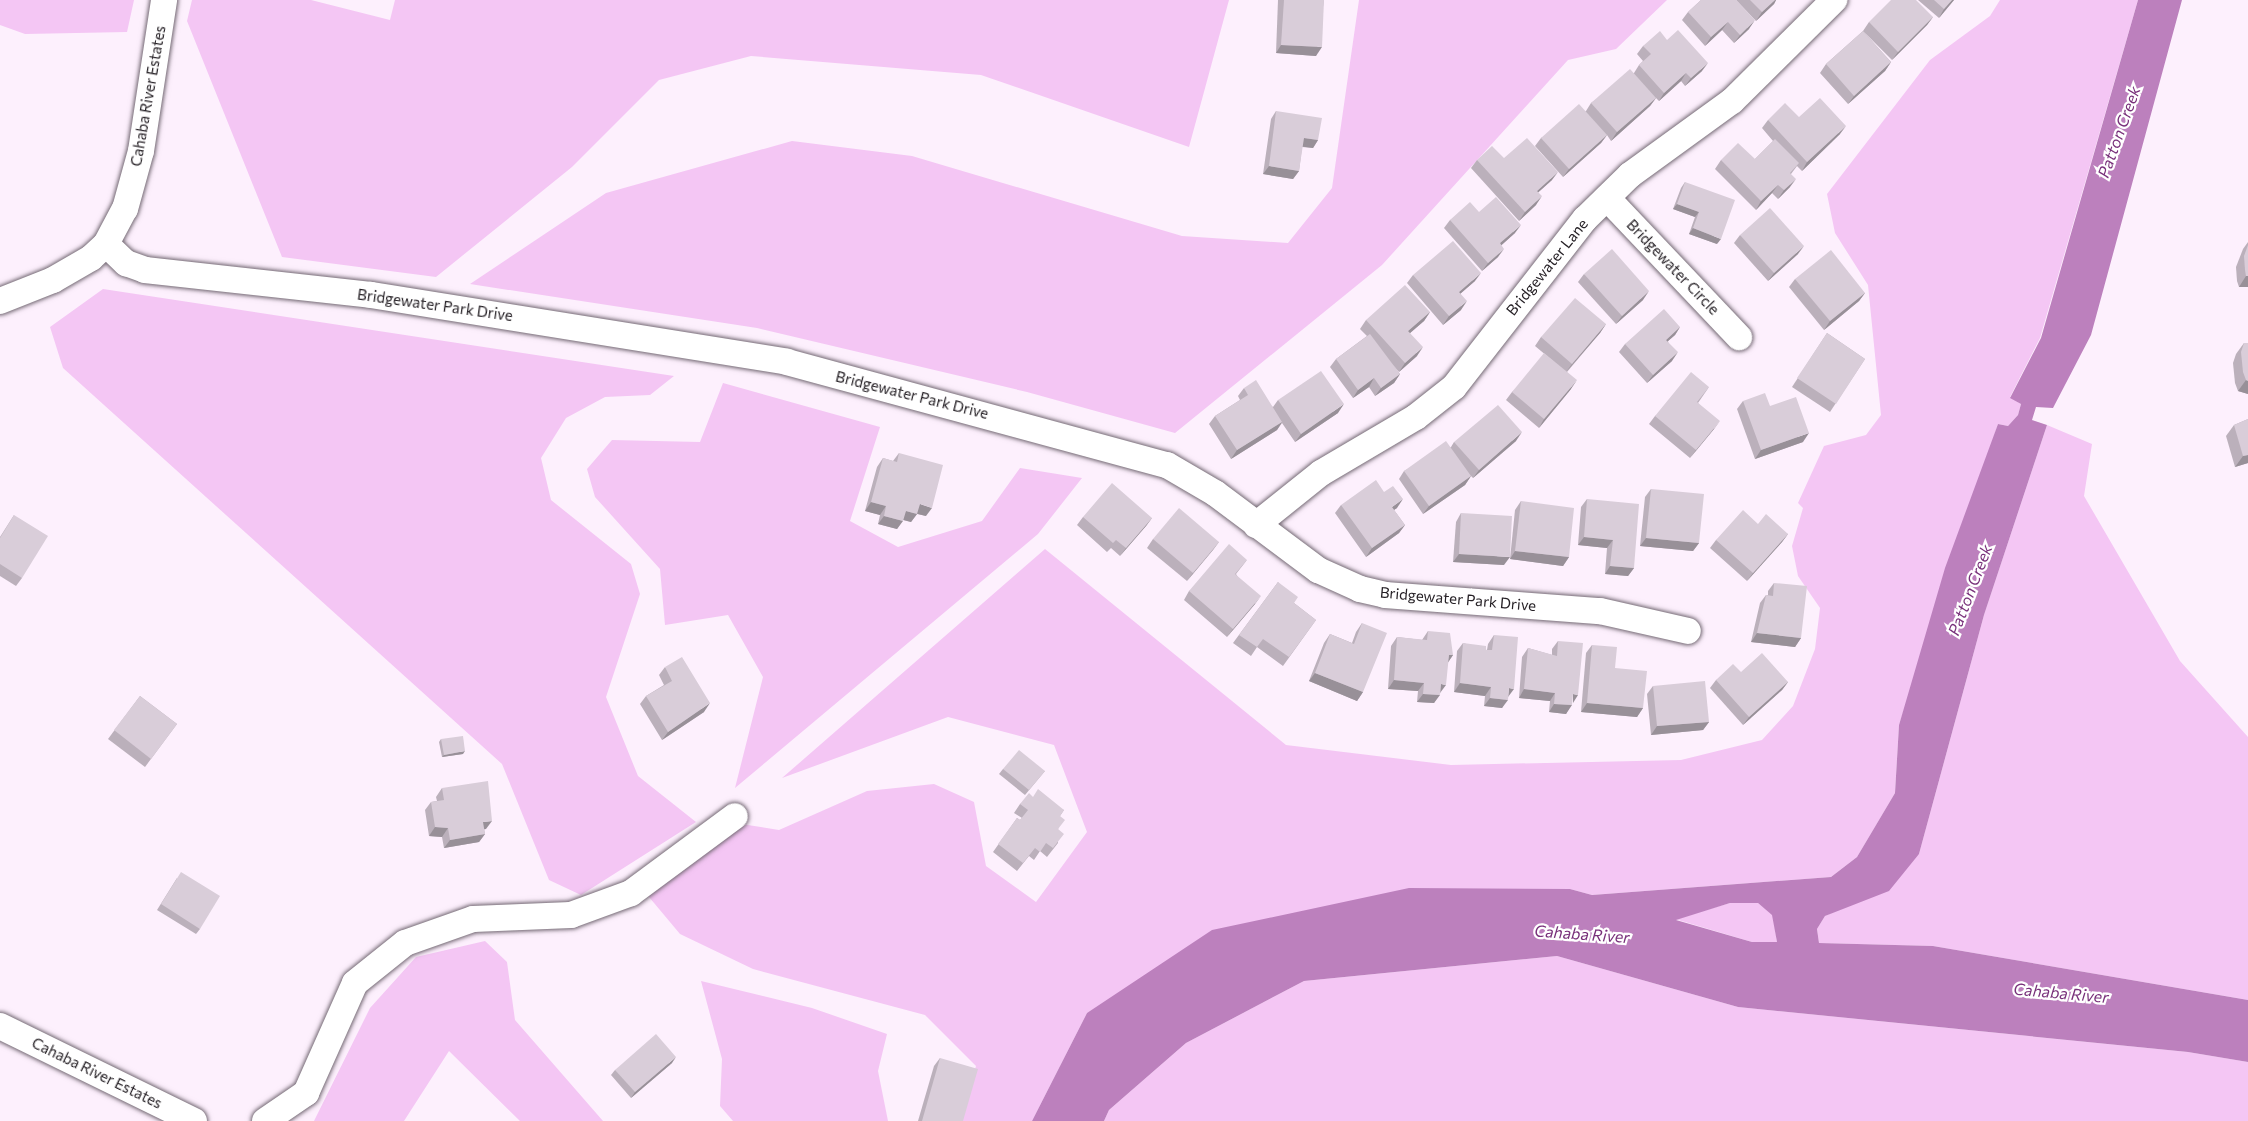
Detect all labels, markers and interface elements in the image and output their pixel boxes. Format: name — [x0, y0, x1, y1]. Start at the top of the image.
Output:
street label: Cahaba River Estates — [127, 24, 169, 168]
water label: Patton Creek — [2094, 84, 2144, 180]
street label: Bridgewater Lane — [1502, 215, 1592, 319]
street label: Bridgewater Circle — [1623, 216, 1723, 318]
street label: Bridgewater Park Drive — [356, 285, 514, 325]
street label: Bridgewater Park Drive — [834, 367, 990, 423]
water label: Patton Creek — [1944, 542, 1996, 638]
street label: Bridgewater Park Drive — [1379, 583, 1537, 615]
water label: Cahaba River — [1534, 921, 1630, 947]
water label: Cahaba River — [2013, 979, 2109, 1007]
street label: Cahaba River Estates — [29, 1034, 165, 1112]

